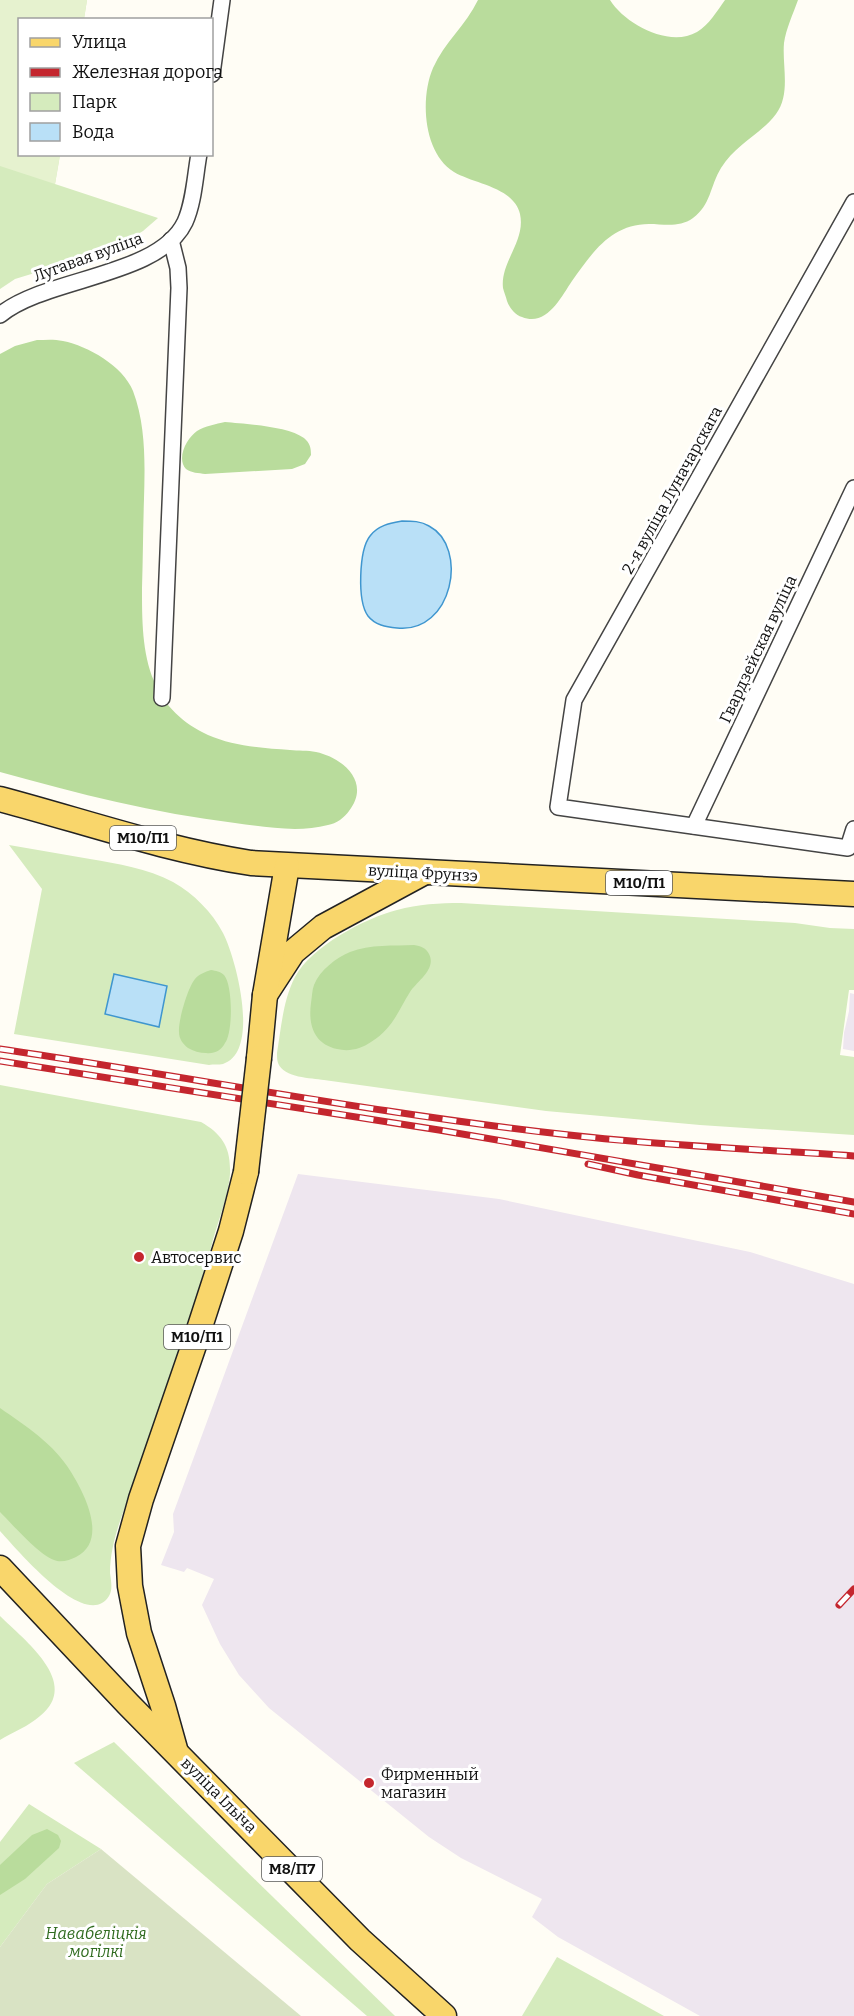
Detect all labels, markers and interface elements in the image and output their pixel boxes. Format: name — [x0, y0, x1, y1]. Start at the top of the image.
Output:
legend — [18, 18, 213, 156]
text: Улица — [72, 31, 127, 53]
text: Железная дорога — [72, 61, 223, 83]
text: Парк — [72, 91, 117, 113]
text: Вода — [72, 121, 114, 143]
street label: Лугавая вуліца — [31, 228, 146, 286]
street label: 2-я вуліца Луначарскага — [618, 403, 726, 577]
street label: Гвардзейская вуліца — [715, 572, 801, 726]
road number: М10/П1 — [110, 826, 176, 850]
street label: вуліца Фрунзэ — [368, 861, 478, 885]
road number: М10/П1 — [606, 871, 672, 895]
place label: Автосервис — [151, 1248, 241, 1267]
marker: Автосервис — [132, 1250, 146, 1264]
road number: М10/П1 — [164, 1325, 230, 1349]
street label: вуліца Ільіча — [177, 1753, 261, 1837]
place label: Фирменный магазин — [381, 1765, 479, 1802]
marker: Фирменный магазин — [362, 1776, 376, 1790]
road number: М8/П7 — [262, 1857, 322, 1881]
park label: Навабеліцкія могілкі — [45, 1924, 147, 1961]

